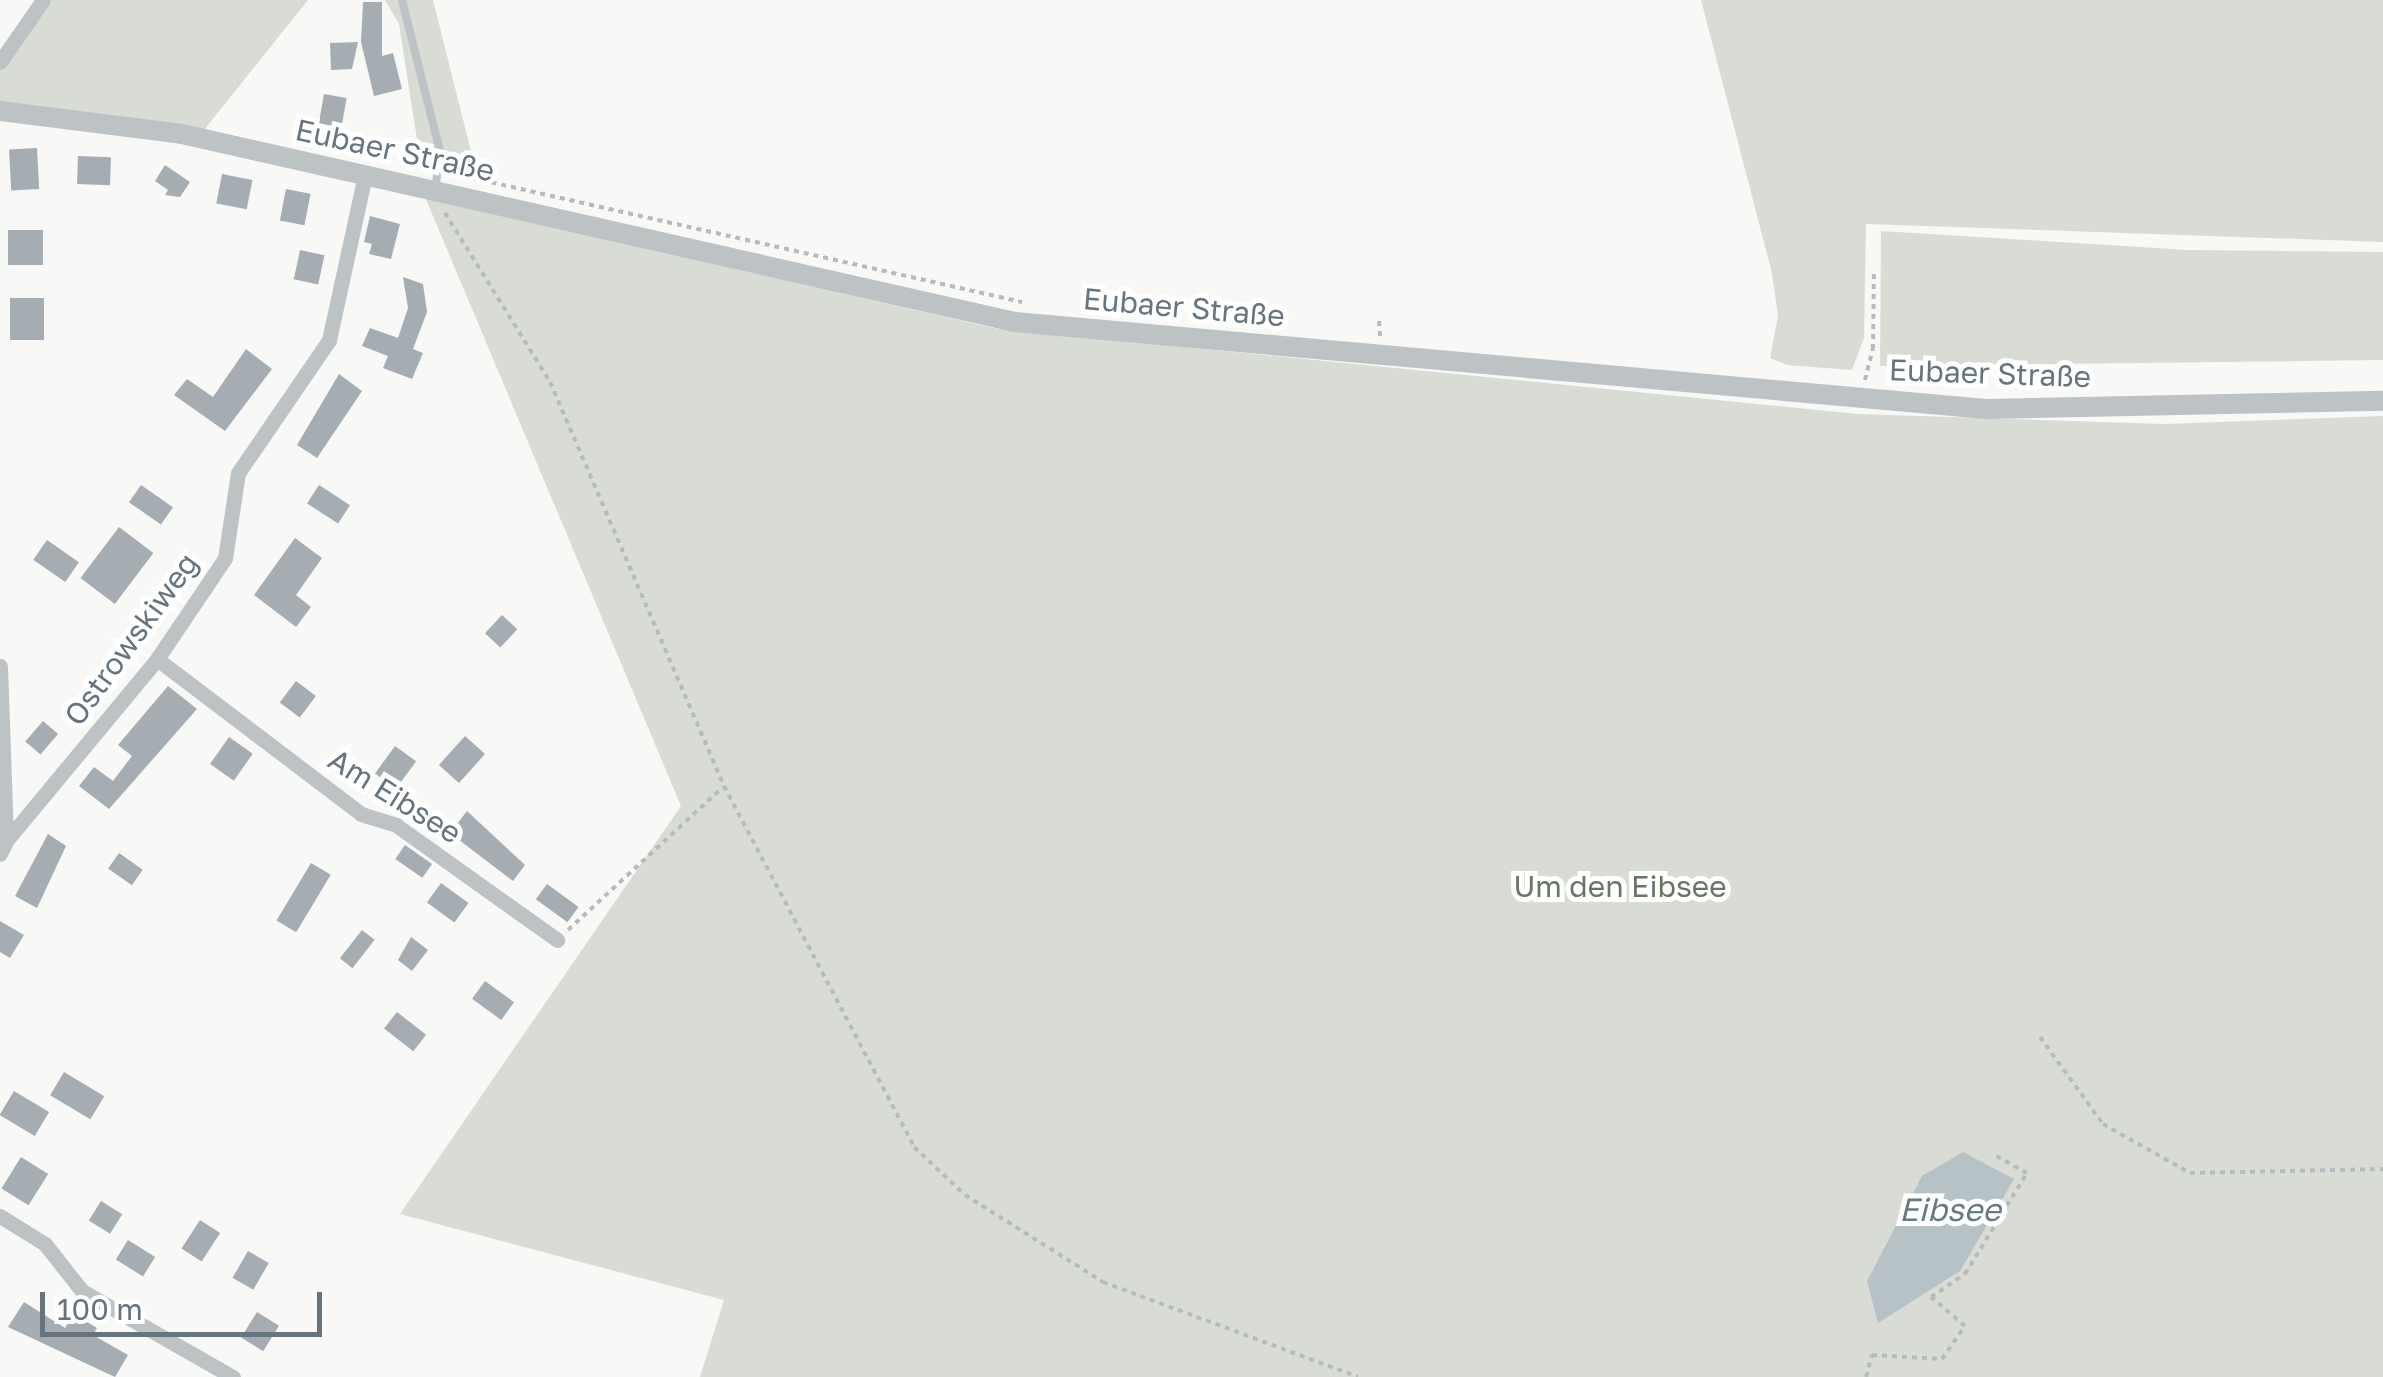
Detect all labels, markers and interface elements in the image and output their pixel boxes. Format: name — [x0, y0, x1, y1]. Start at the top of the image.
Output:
street label: Eubaer Straße — [292, 111, 498, 189]
street label: Eubaer Straße — [1082, 280, 1286, 334]
street label: Eubaer Straße — [1888, 351, 2092, 395]
street label: Ostrowskiweg — [56, 546, 206, 732]
street label: Am Eibsee — [322, 741, 468, 851]
park label: Um den Eibsee — [1513, 868, 1727, 904]
water label: Eibsee — [1899, 1190, 2001, 1228]
scale bar — [45, 1272, 328, 1334]
text: 100 m — [57, 1291, 143, 1327]

